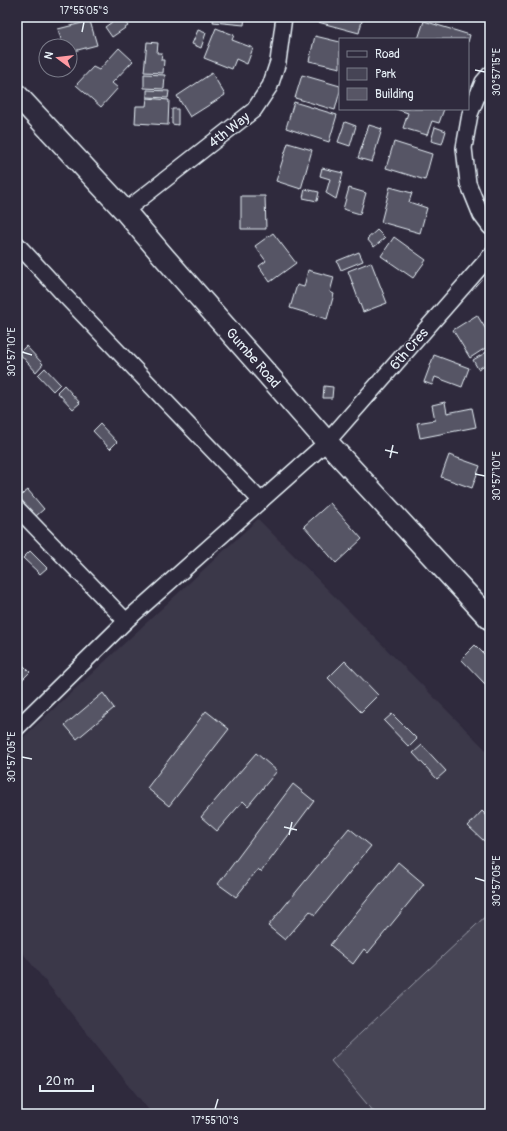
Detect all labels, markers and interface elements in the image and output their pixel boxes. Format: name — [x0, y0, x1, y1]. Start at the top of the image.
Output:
text: 17°55'05"S — [60, 5, 108, 17]
north arrow — [38, 38, 78, 78]
legend — [339, 38, 469, 110]
text: Road — [375, 47, 400, 62]
text: 30°57'15"E — [491, 48, 503, 96]
text: N — [42, 50, 56, 61]
text: Park — [375, 67, 396, 82]
text: Building — [375, 87, 414, 102]
street label: 4th Way — [205, 109, 253, 151]
street label: Gumbe Road — [222, 324, 284, 392]
street label: 6th Cres — [386, 324, 432, 373]
text: 30°57'10"E — [6, 327, 18, 377]
text: 30°57'10"E — [491, 451, 503, 501]
text: 30°57'05"E — [6, 732, 18, 783]
text: 30°57'05"E — [491, 856, 503, 907]
scale bar — [40, 1067, 93, 1093]
text: 20 m — [46, 1074, 75, 1089]
text: 17°55'10"S — [191, 1115, 239, 1127]

